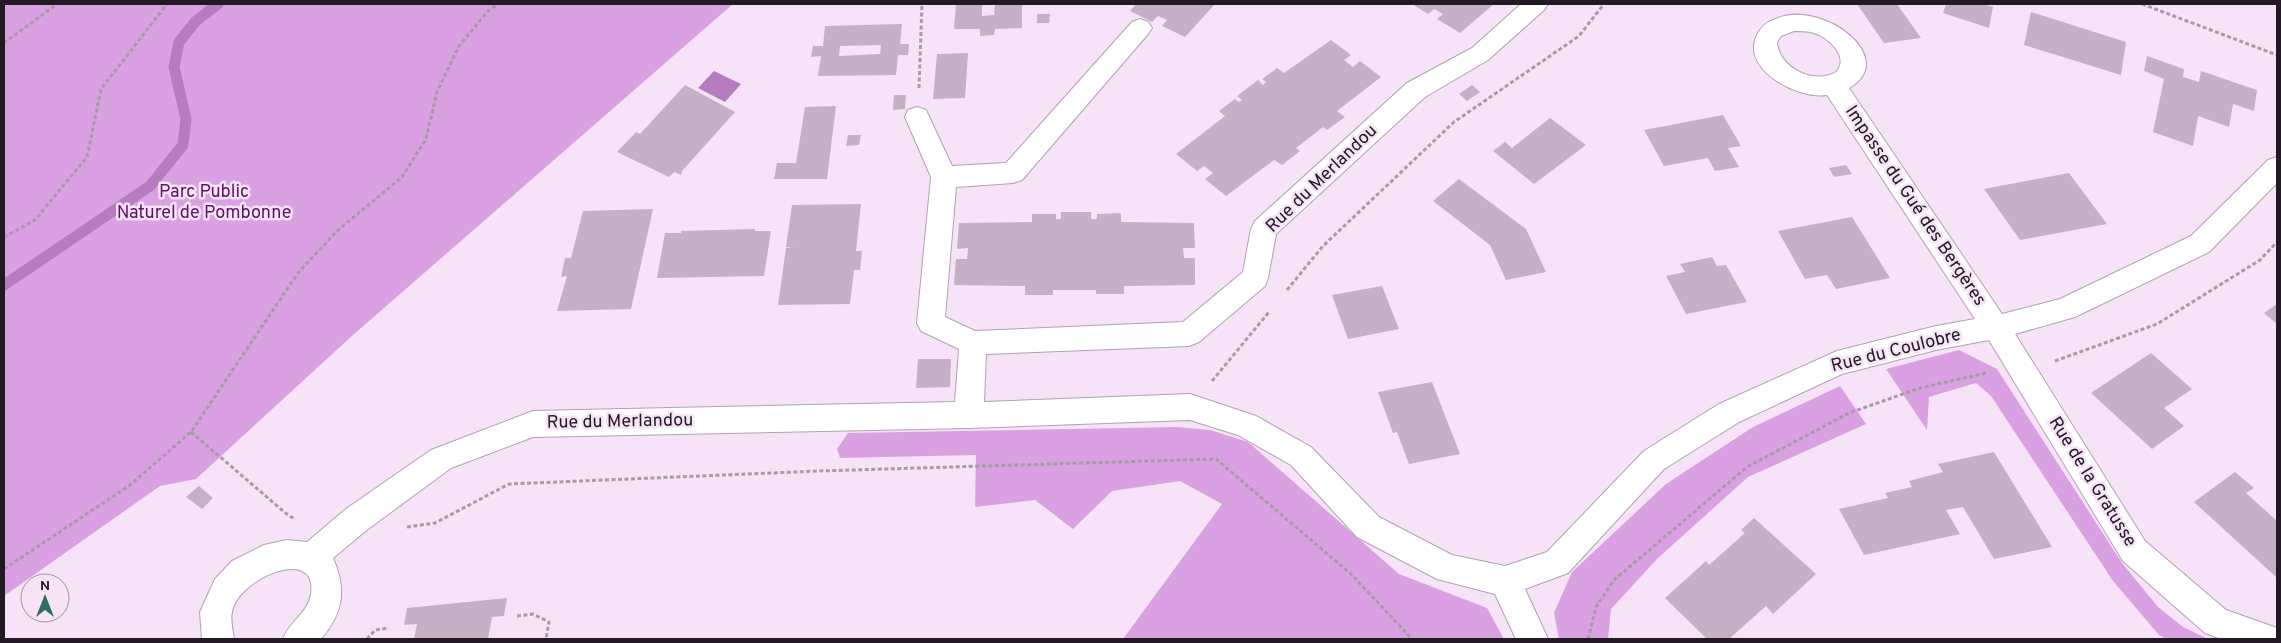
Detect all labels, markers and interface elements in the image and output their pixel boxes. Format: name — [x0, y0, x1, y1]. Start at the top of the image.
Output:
street label: Impasse du Gué des Bergères — [1839, 101, 1991, 311]
street label: Rue du Merlandou — [1261, 120, 1383, 238]
park label: Parc Public Naturel de Pombonne — [117, 181, 291, 225]
street label: Rue du Coulobre — [1829, 324, 1963, 378]
street label: Rue du Merlandou — [547, 409, 693, 435]
street label: Rue de la Gratusse — [2043, 413, 2141, 551]
north arrow — [20, 573, 70, 623]
text: N — [40, 578, 50, 595]

